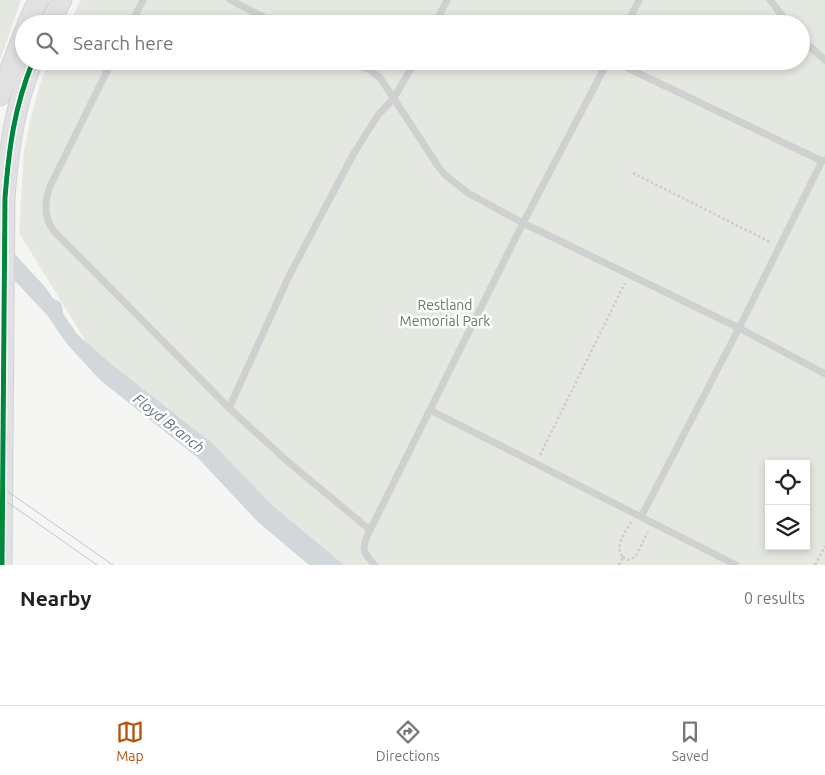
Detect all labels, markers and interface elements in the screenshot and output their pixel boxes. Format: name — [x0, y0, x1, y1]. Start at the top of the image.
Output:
search box — [15, 15, 810, 70]
icon: search — [33, 29, 61, 57]
text: Search here — [73, 32, 173, 54]
park label: Restland Memorial Park — [400, 297, 490, 329]
water label: Floyd Branch — [130, 390, 208, 456]
map controls — [765, 460, 810, 550]
button: locate — [765, 460, 810, 505]
button: layers — [765, 505, 810, 550]
text: Nearby — [20, 586, 91, 610]
text: 0 results — [744, 589, 805, 607]
tab: Map — [116, 718, 144, 764]
tab: Directions — [376, 718, 440, 764]
tab: Saved — [672, 718, 709, 764]

